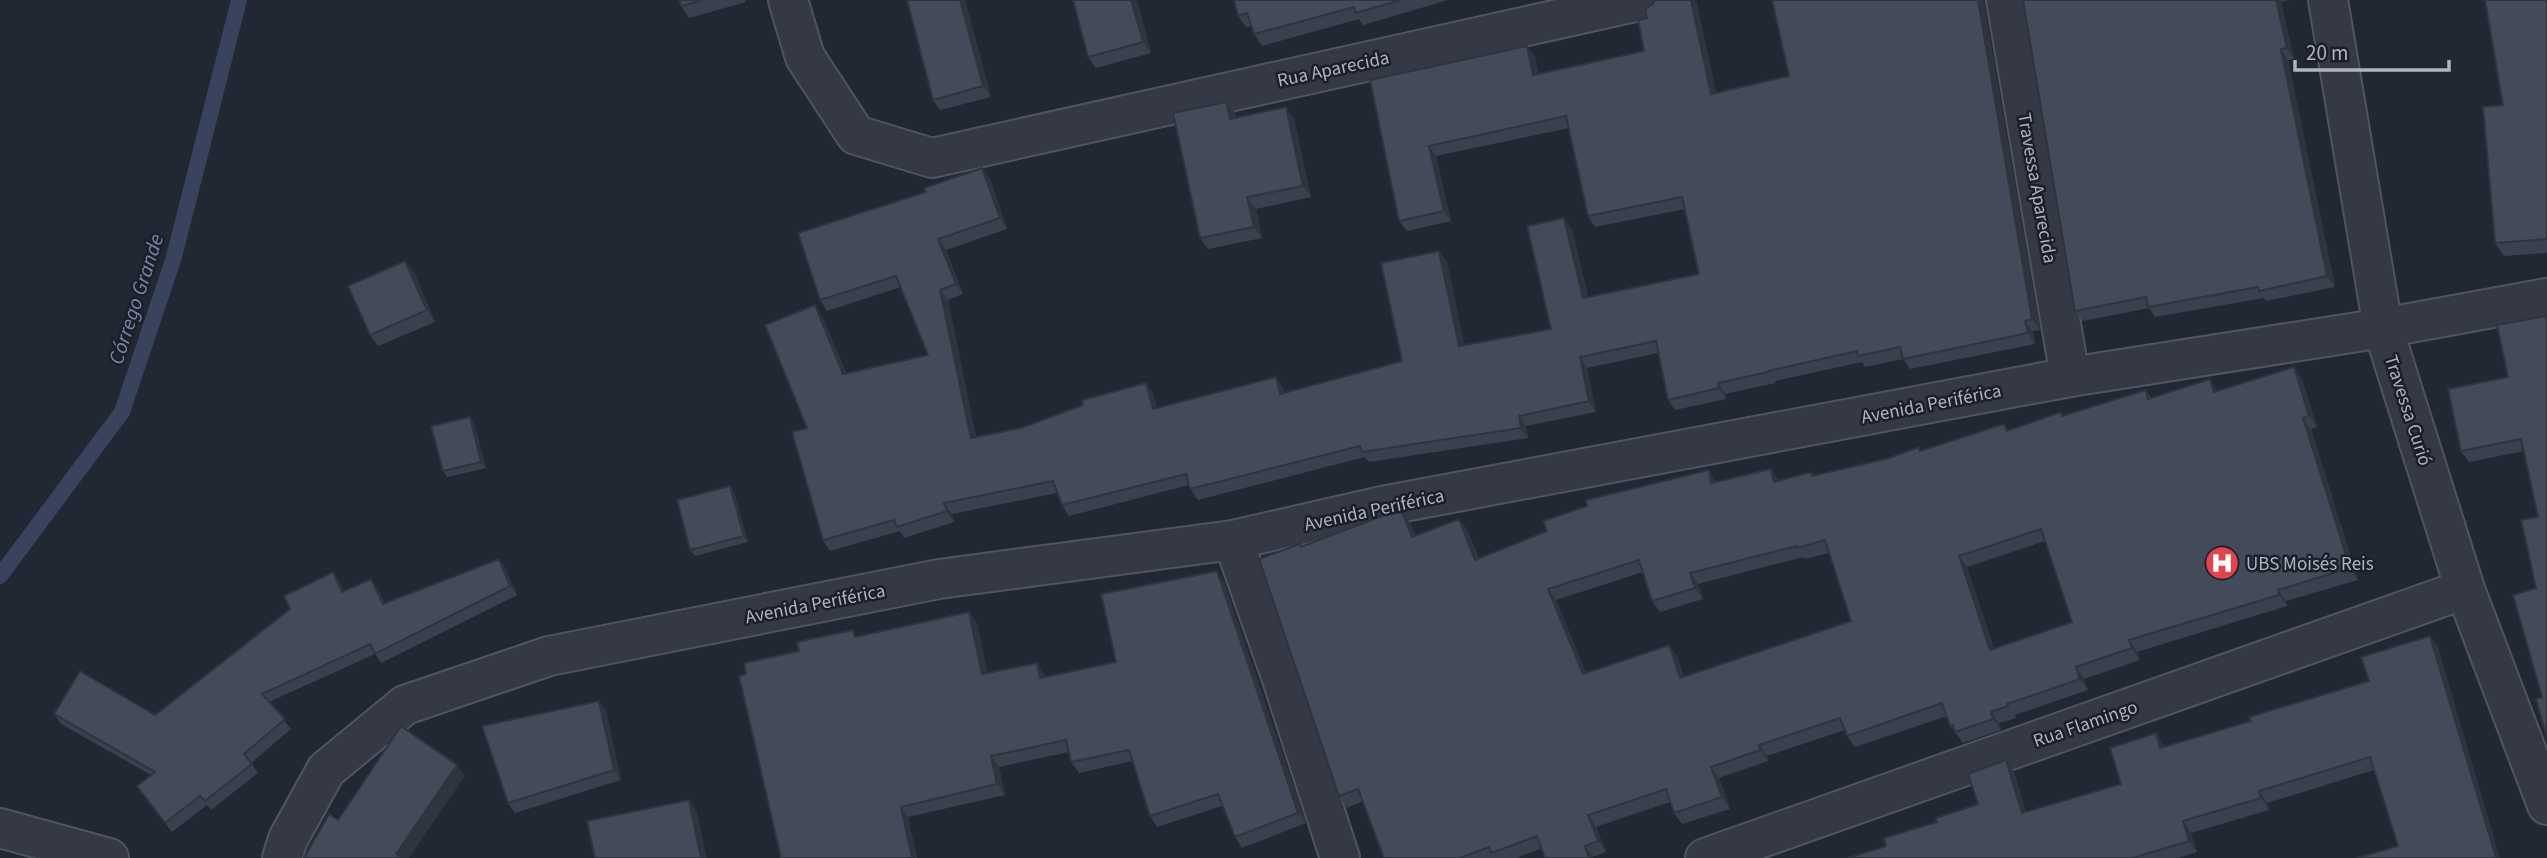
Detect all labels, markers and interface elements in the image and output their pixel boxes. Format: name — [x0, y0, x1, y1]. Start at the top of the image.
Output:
scale bar — [2295, 28, 2449, 72]
text: 20 m — [2306, 38, 2348, 68]
street label: Rua Aparecida — [1275, 44, 1392, 95]
street label: Travessa Aparecida — [2010, 111, 2063, 265]
water label: Córrego Grande — [101, 230, 171, 368]
street label: Travessa Curió — [2377, 352, 2438, 469]
street label: Avenida Periférica — [1859, 378, 2004, 431]
street label: Avenida Periférica — [1302, 482, 1447, 538]
hospital icon: UBS Moisés Reis — [2203, 544, 2241, 582]
place label: UBS Moisés Reis — [2246, 551, 2374, 578]
street label: Avenida Periférica — [743, 578, 888, 631]
street label: Rua Flamingo — [2030, 694, 2141, 755]

